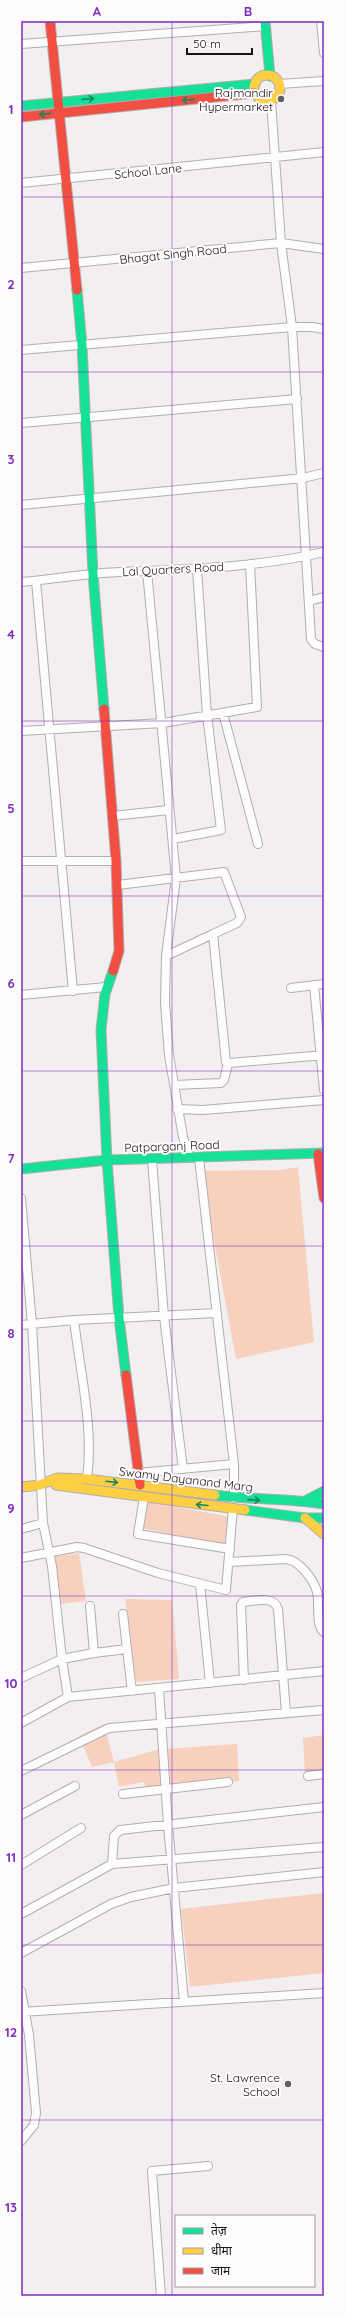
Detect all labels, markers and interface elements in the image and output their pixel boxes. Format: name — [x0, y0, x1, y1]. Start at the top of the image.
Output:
text: A — [93, 3, 102, 19]
text: B — [244, 3, 252, 19]
scale bar — [187, 30, 252, 56]
text: 50 m — [193, 36, 221, 51]
place label: Rajmandir Hypermarket — [199, 85, 273, 114]
marker: Rajmandir Hypermarket — [276, 94, 286, 104]
one-way arrow — [81, 96, 94, 103]
one-way arrow — [182, 96, 195, 103]
text: 1 — [8, 101, 14, 117]
one-way arrow — [39, 110, 52, 118]
street label: School Lane — [114, 160, 183, 182]
street label: Bhagat Singh Road — [119, 241, 227, 267]
text: 2 — [7, 276, 15, 292]
text: 3 — [8, 451, 15, 467]
street label: Lal Quarters Road — [122, 559, 224, 579]
text: 4 — [7, 626, 15, 642]
text: 5 — [7, 800, 15, 816]
text: 6 — [7, 975, 15, 991]
street label: Patparganj Road — [124, 1137, 220, 1155]
text: 7 — [7, 1150, 15, 1166]
text: 8 — [7, 1325, 15, 1341]
street label: Swamy Dayanand Marg — [118, 1463, 254, 1495]
one-way arrow — [105, 1478, 118, 1486]
one-way arrow — [247, 1496, 260, 1503]
text: 9 — [7, 1500, 15, 1516]
one-way arrow — [196, 1501, 209, 1508]
text: 10 — [4, 1675, 18, 1691]
text: 11 — [6, 1849, 16, 1865]
text: 12 — [5, 2024, 17, 2040]
place label: St. Lawrence School — [210, 2070, 280, 2099]
marker: St. Lawrence School — [283, 2079, 293, 2089]
text: 13 — [5, 2199, 17, 2215]
legend — [175, 2215, 315, 2287]
text: तेज़ — [211, 2223, 228, 2238]
text: धीमा — [211, 2243, 233, 2258]
text: जाम — [211, 2263, 231, 2278]

